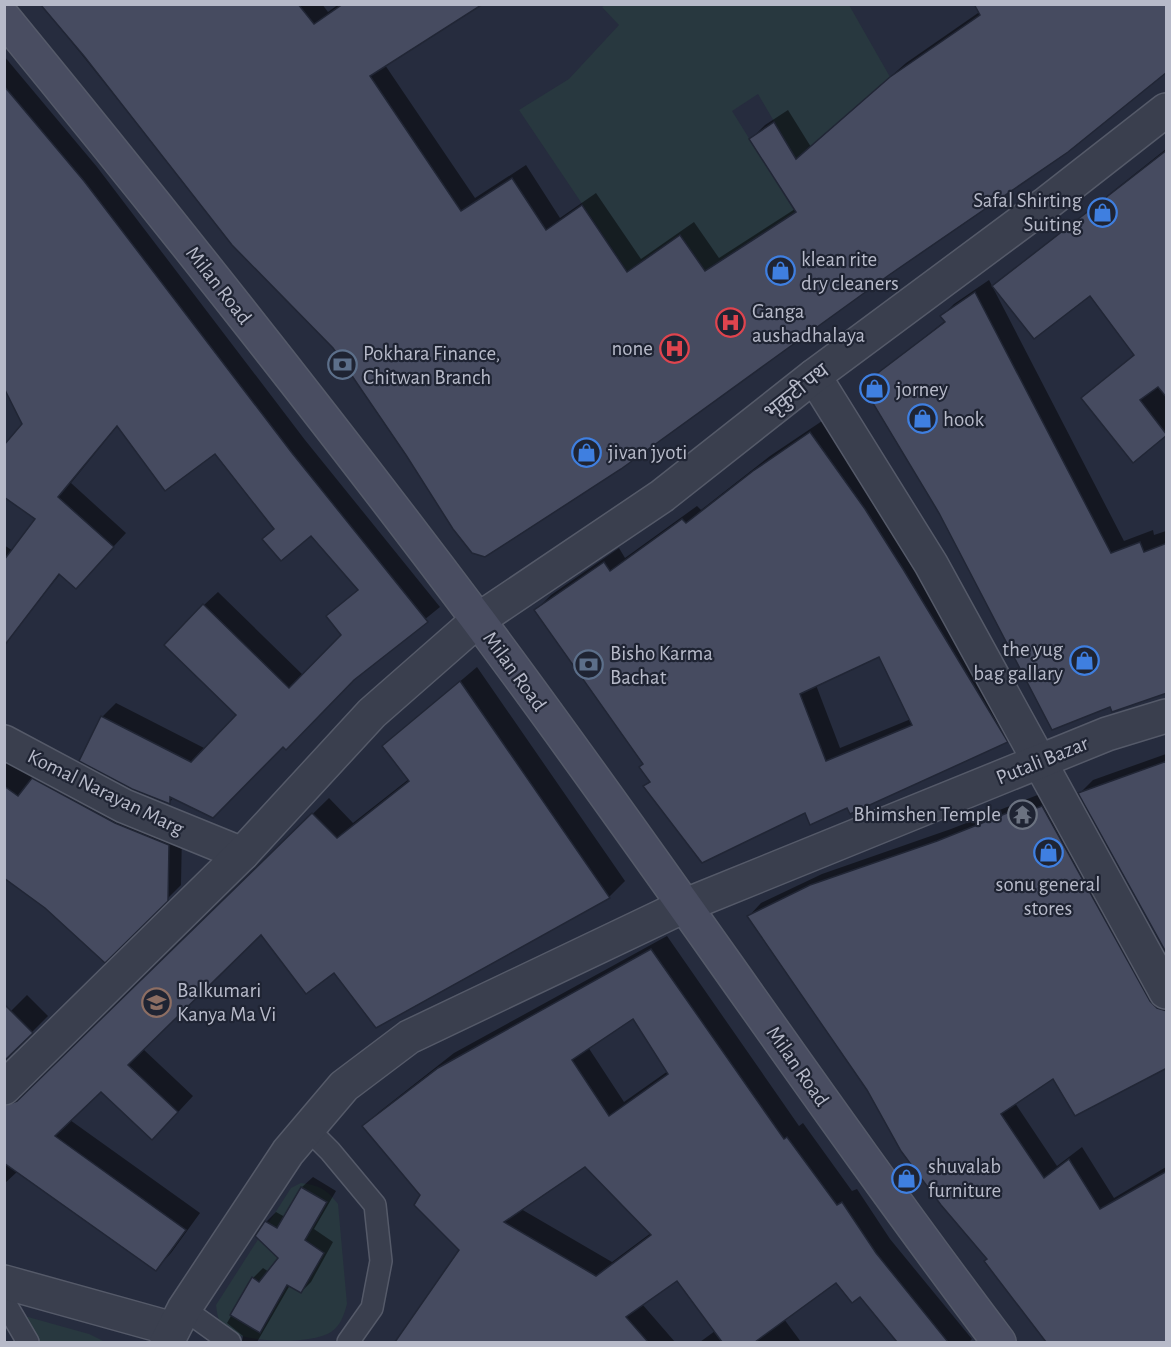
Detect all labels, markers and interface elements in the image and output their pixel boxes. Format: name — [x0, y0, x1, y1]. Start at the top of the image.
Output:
place label: Safal Shirting Suiting — [973, 190, 1083, 235]
shop icon: Safal Shirting Suiting — [1087, 196, 1119, 228]
street label: Milan Road — [182, 242, 255, 328]
place label: klean rite dry cleaners — [801, 249, 899, 294]
shop icon: klean rite dry cleaners — [764, 255, 796, 287]
place label: Ganga aushadhalaya — [752, 301, 866, 346]
hospital icon: Ganga aushadhalaya — [715, 307, 747, 339]
hospital icon: none — [658, 332, 690, 364]
place label: none — [612, 338, 653, 359]
place label: Pokhara Finance, Chitwan Branch — [363, 343, 500, 388]
bank icon: Pokhara Finance, Chitwan Branch — [326, 349, 358, 381]
street label: भृकुटी पथ — [759, 358, 834, 425]
shop icon: jorney — [859, 373, 891, 405]
place label: jorney — [896, 379, 948, 400]
shop icon: hook — [906, 403, 938, 435]
place label: hook — [943, 409, 985, 430]
shop icon: jivan jyoti — [571, 436, 603, 468]
place label: jivan jyoti — [608, 442, 687, 463]
street label: Milan Road — [479, 628, 550, 715]
place label: the yug bag gallary — [973, 639, 1064, 684]
place label: Bisho Karma Bachat — [610, 643, 713, 688]
shop icon: the yug bag gallary — [1068, 645, 1100, 677]
bank icon: Bisho Karma Bachat — [573, 649, 605, 681]
street label: Putali Bazar — [993, 732, 1091, 788]
street label: Komal Narayan Marg — [24, 746, 188, 840]
temple icon: Bhimshen Temple — [1006, 798, 1038, 830]
place label: Bhimshen Temple — [853, 804, 1001, 825]
shop icon: sonu general stores — [1032, 837, 1064, 869]
place label: sonu general stores — [996, 874, 1100, 919]
place label: Balkumari Kanya Ma Vi — [177, 980, 276, 1025]
school or university icon: Balkumari Kanya Ma Vi — [140, 986, 172, 1018]
street label: Milan Road — [762, 1022, 833, 1110]
place label: shuvalab furniture — [928, 1156, 1001, 1201]
shop icon: shuvalab furniture — [891, 1162, 923, 1194]

